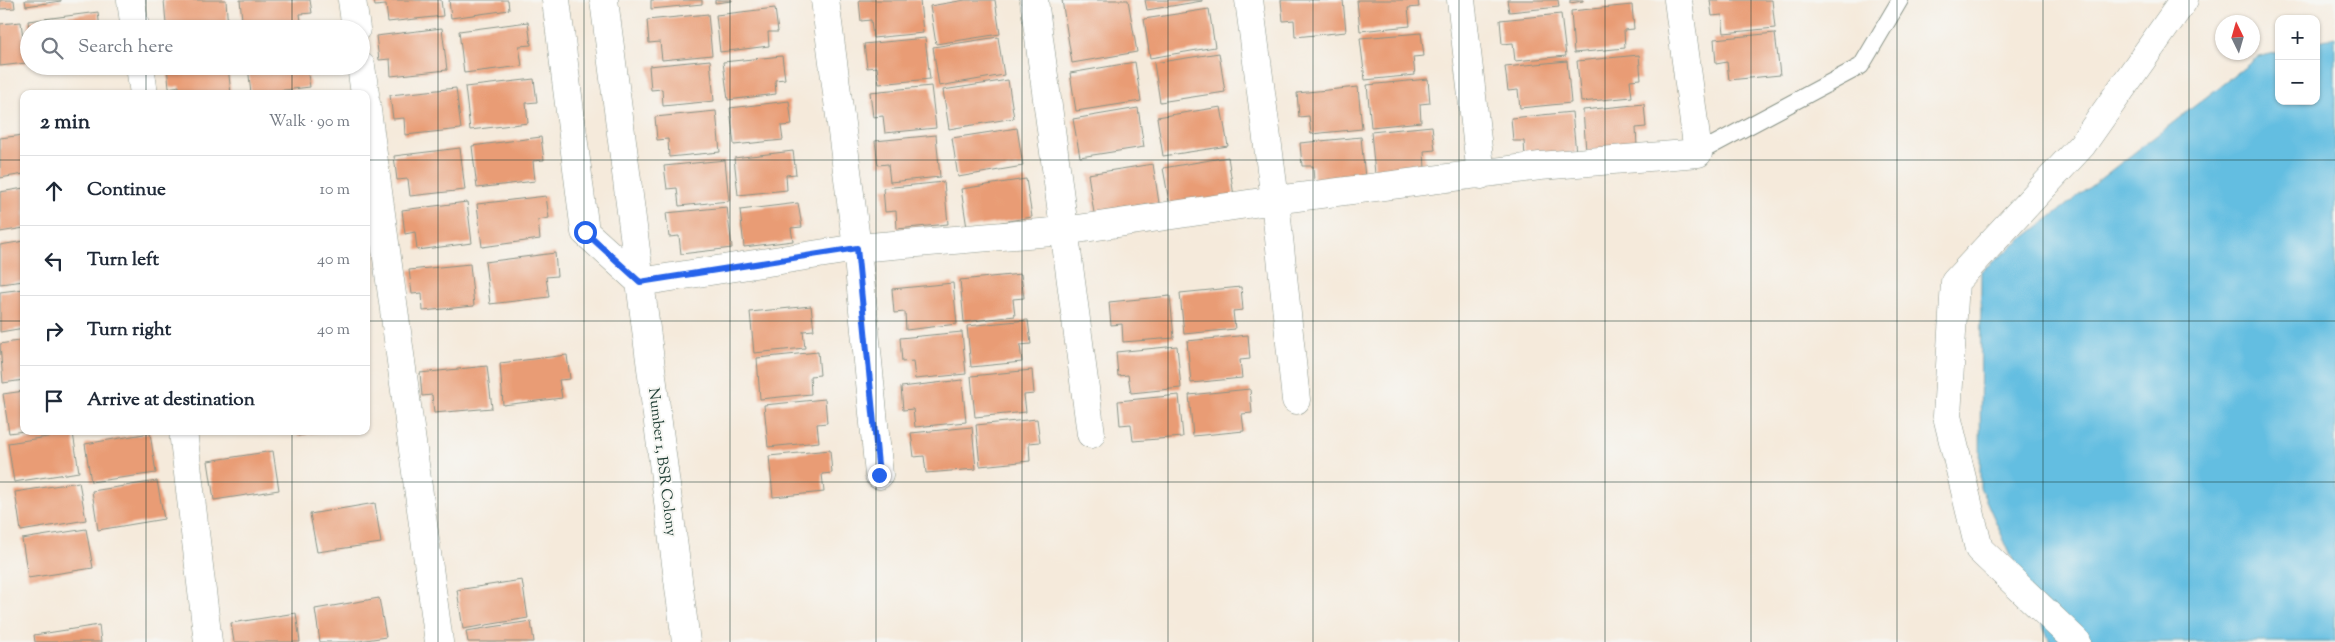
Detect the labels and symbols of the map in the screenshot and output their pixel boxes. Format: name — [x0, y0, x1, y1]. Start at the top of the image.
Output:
north arrow — [2215, 15, 2260, 60]
route start — [574, 221, 597, 244]
street label: Number 1, BSR Colony — [642, 387, 681, 538]
route end — [868, 464, 891, 487]

